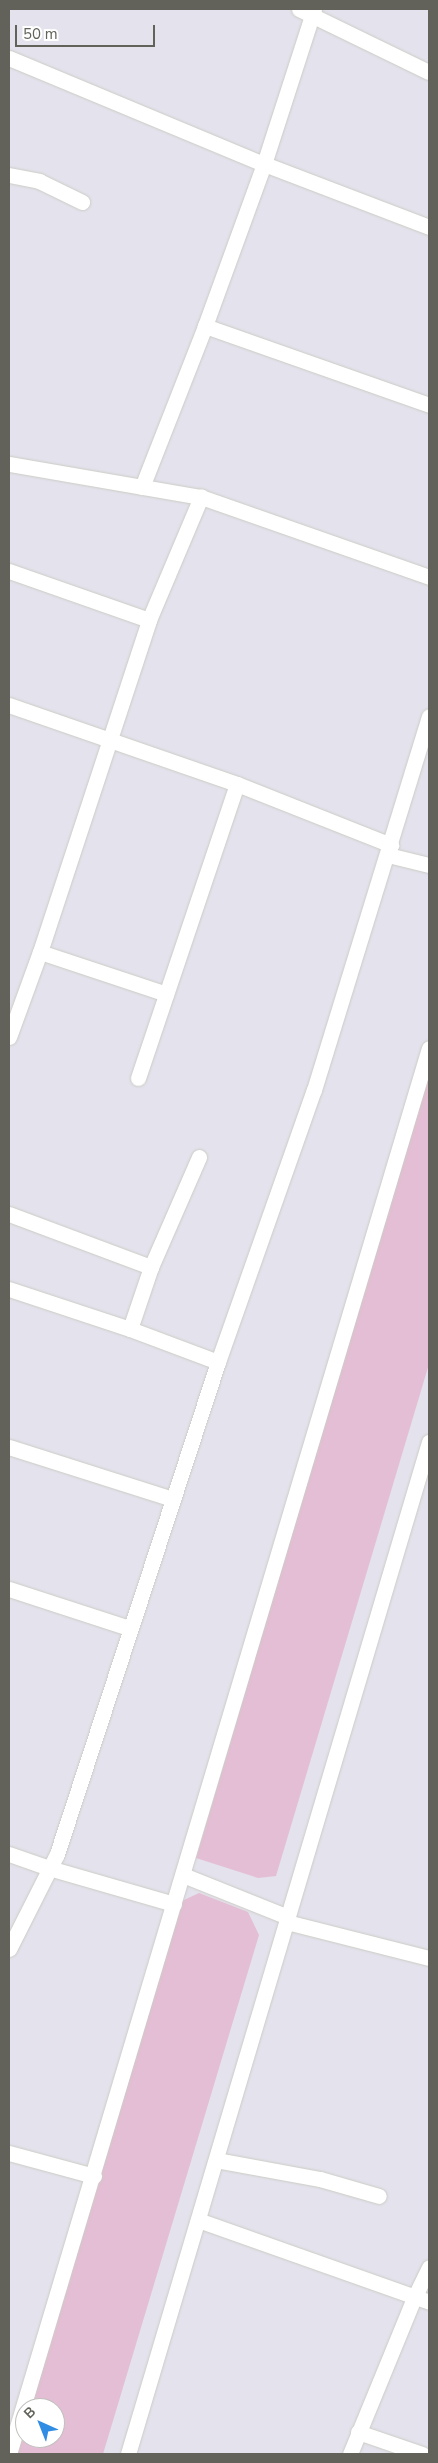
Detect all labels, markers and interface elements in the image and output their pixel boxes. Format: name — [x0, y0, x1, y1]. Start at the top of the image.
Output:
scale bar — [18, 15, 158, 47]
text: 50 m — [23, 24, 58, 44]
north arrow — [15, 2398, 65, 2448]
text: B — [20, 2402, 40, 2423]

